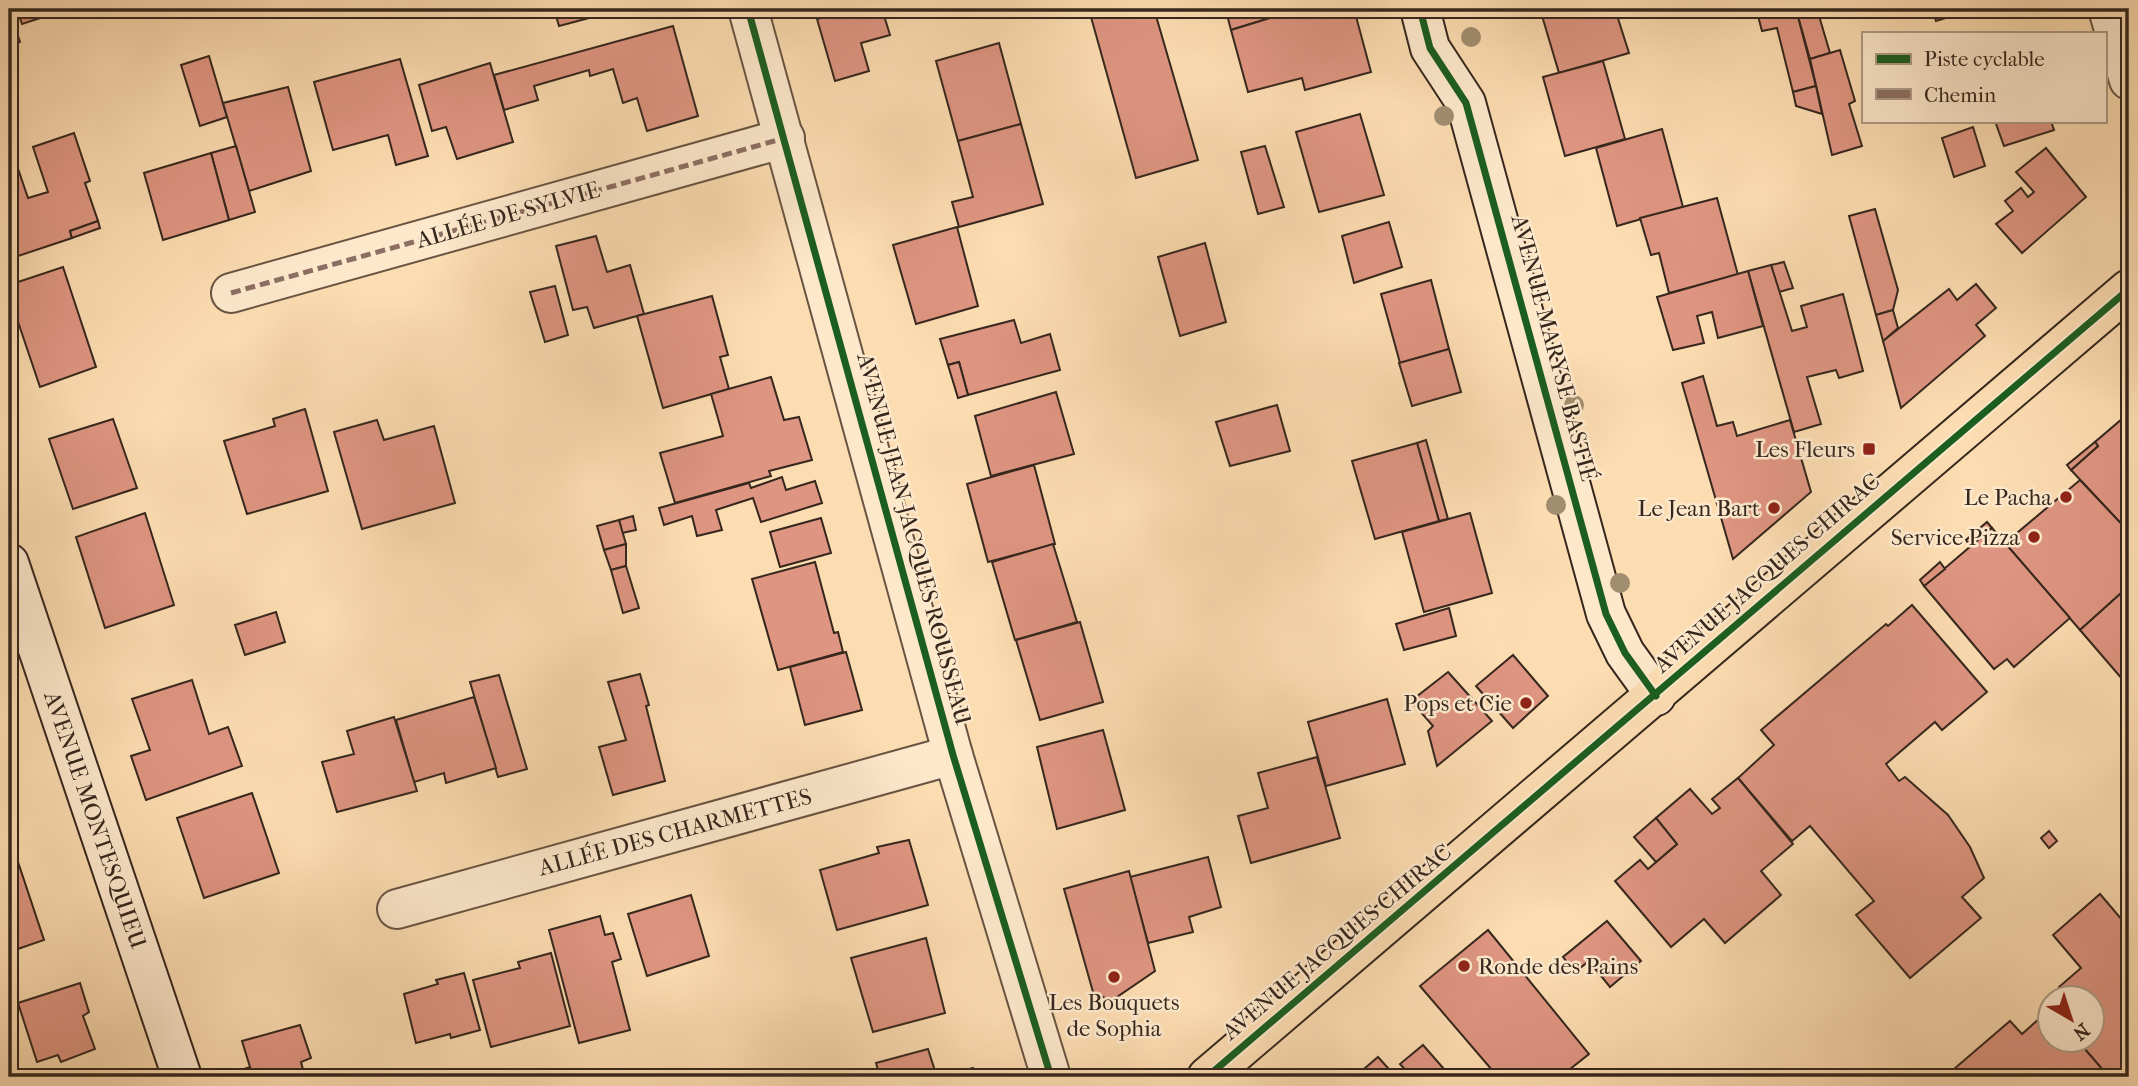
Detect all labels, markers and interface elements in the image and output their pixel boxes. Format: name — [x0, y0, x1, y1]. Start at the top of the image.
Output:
legend — [1862, 32, 2106, 122]
text: Piste cyclable — [1924, 47, 2045, 71]
text: Chemin — [1924, 83, 1996, 107]
street label: ALLÉE DE SYLVIE — [412, 176, 603, 254]
street label: AVENUE MARYSE BASTIÉ — [1505, 211, 1603, 484]
street label: AVENUE JEAN-JACQUES ROUSSEAU — [851, 349, 977, 728]
place label: Les Fleurs — [1755, 436, 1855, 463]
marker: Les Fleurs — [1861, 441, 1877, 457]
street label: AVENUE JACQUES CHIRAC — [1648, 468, 1885, 679]
place label: Le Pacha — [1964, 484, 2052, 511]
marker: Le Pacha — [2058, 489, 2074, 505]
place label: Le Jean Bart — [1638, 495, 1760, 522]
marker: Le Jean Bart — [1766, 500, 1782, 516]
place label: Service Pizza — [1891, 524, 2020, 551]
marker: Service Pizza — [2026, 529, 2042, 545]
street label: AVENUE MONTESQUIEU — [38, 687, 152, 952]
place label: Pops et Cie — [1403, 690, 1512, 717]
marker: Pops et Cie — [1518, 695, 1534, 711]
street label: ALLÉE DES CHARMETTES — [535, 783, 814, 882]
street label: AVENUE JACQUES CHIRAC — [1216, 838, 1457, 1046]
place label: Ronde des Pains — [1478, 953, 1638, 980]
marker: Ronde des Pains — [1456, 958, 1472, 974]
marker: Les Bouquets de Sophia — [1106, 969, 1122, 985]
north arrow — [2036, 984, 2106, 1054]
place label: Les Bouquets de Sophia — [1048, 989, 1180, 1042]
text: N — [2068, 1018, 2094, 1045]

